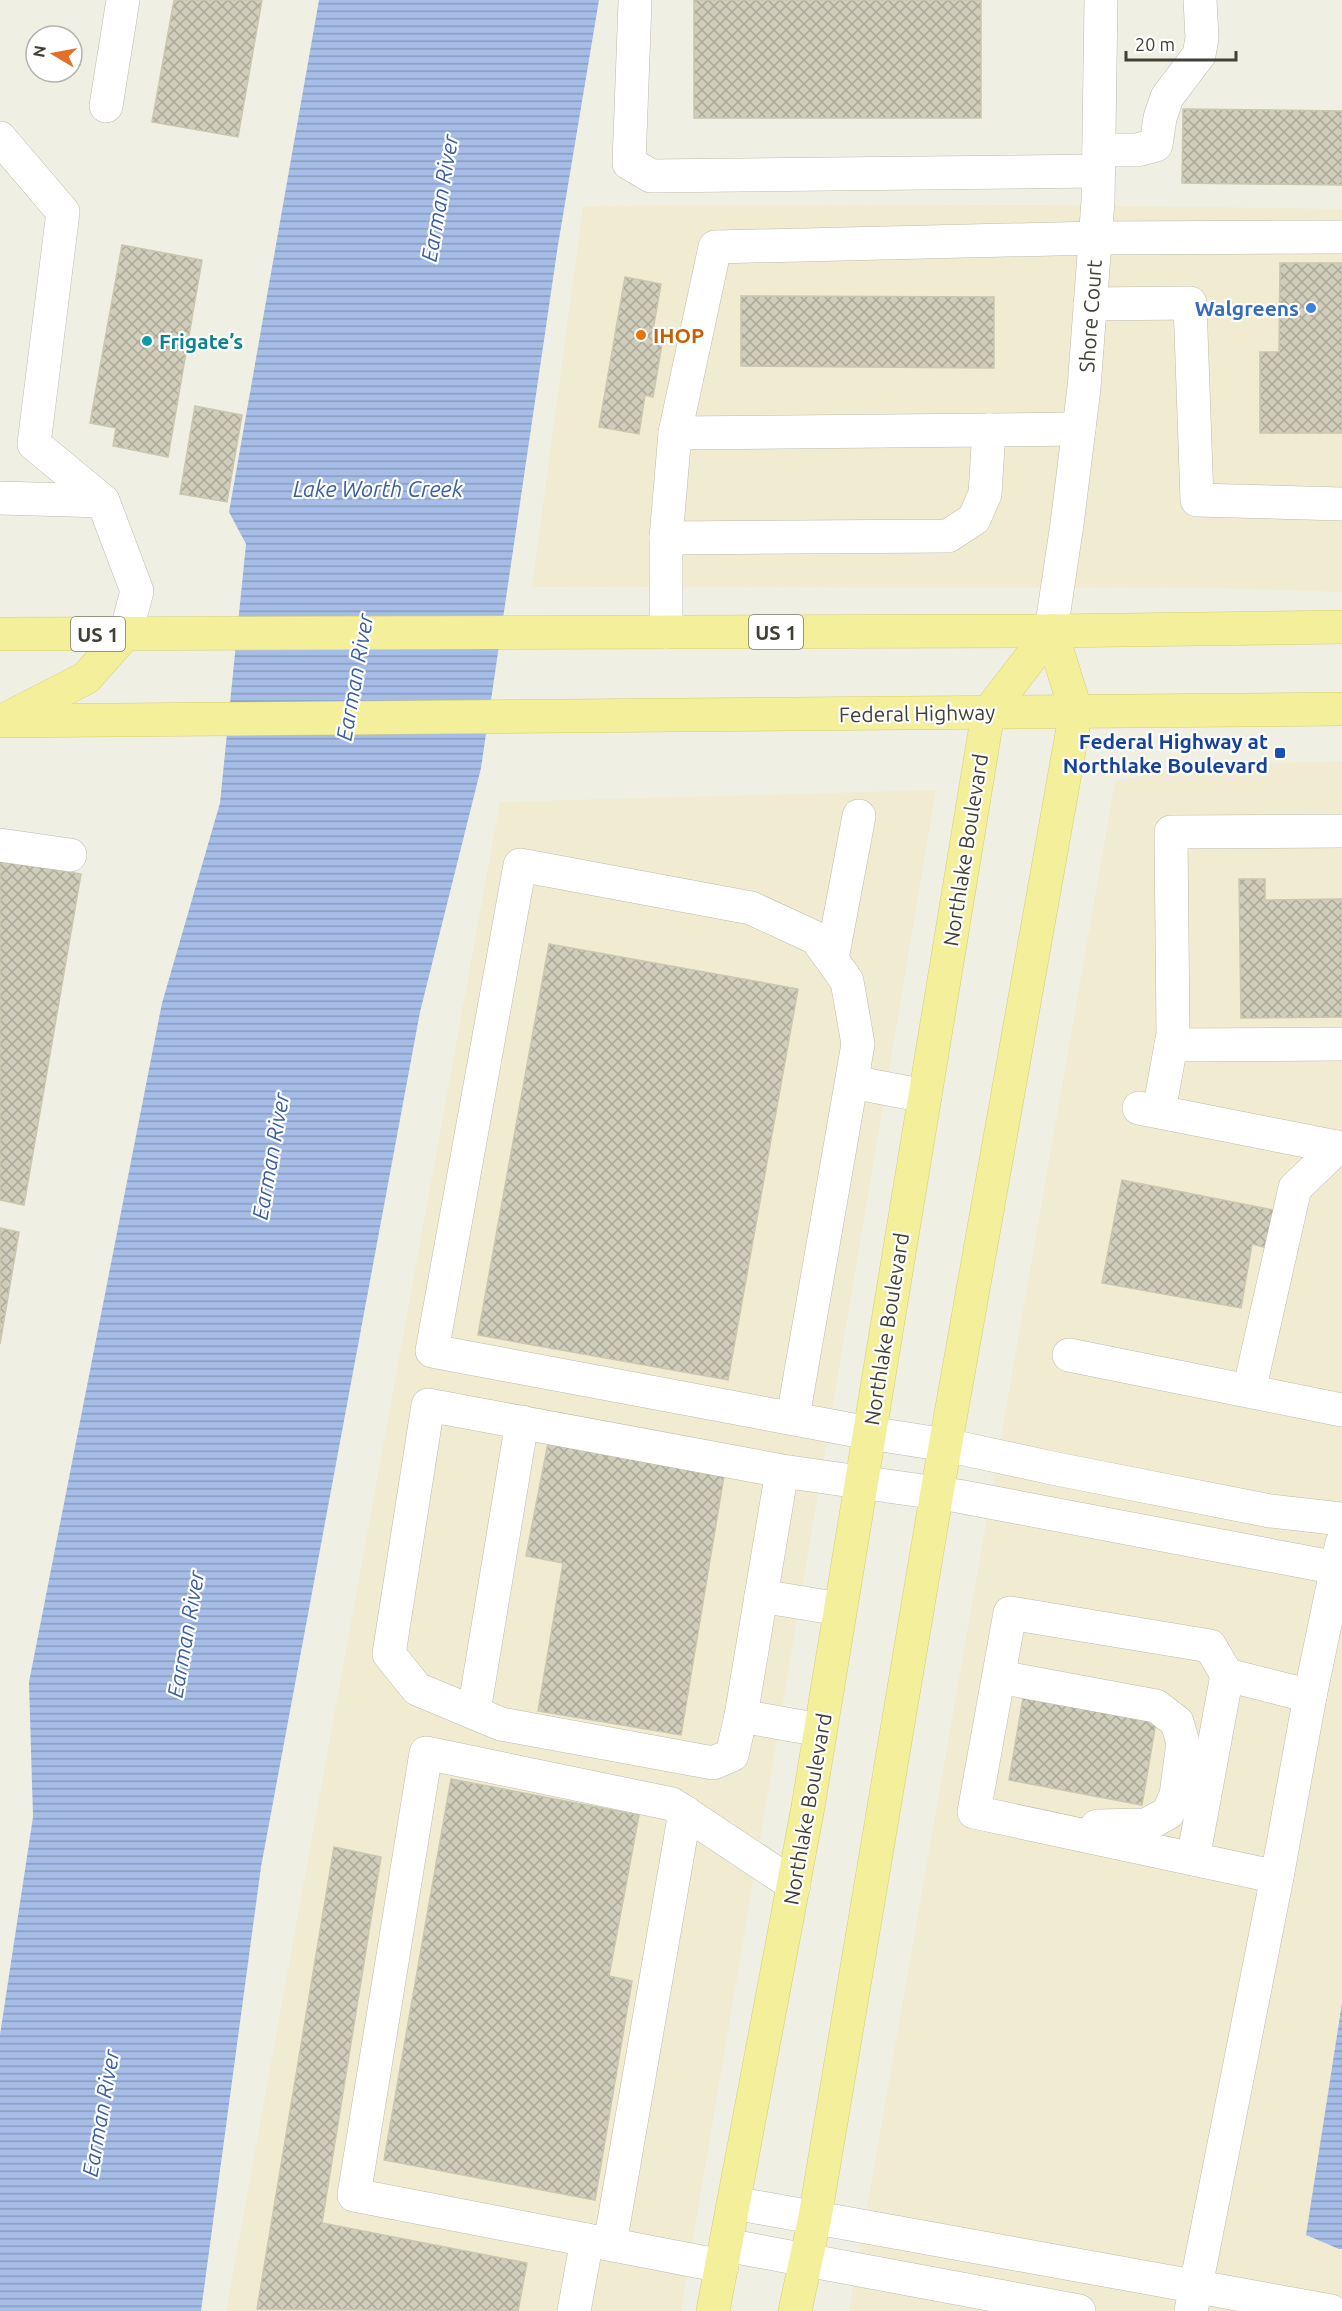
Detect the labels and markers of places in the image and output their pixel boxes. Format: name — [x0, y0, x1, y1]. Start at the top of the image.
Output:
place label: Walgreens — [1195, 296, 1299, 320]
marker: Walgreens — [1304, 301, 1318, 315]
place label: IHOP — [653, 323, 704, 347]
marker: IHOP — [634, 328, 648, 342]
place label: Frigate’s — [159, 329, 243, 353]
marker: Frigate’s — [140, 334, 154, 348]
place label: Federal Highway at Northlake Boulevard — [1063, 729, 1268, 777]
marker: Federal Highway at Northlake Boulevard — [1273, 746, 1287, 760]

